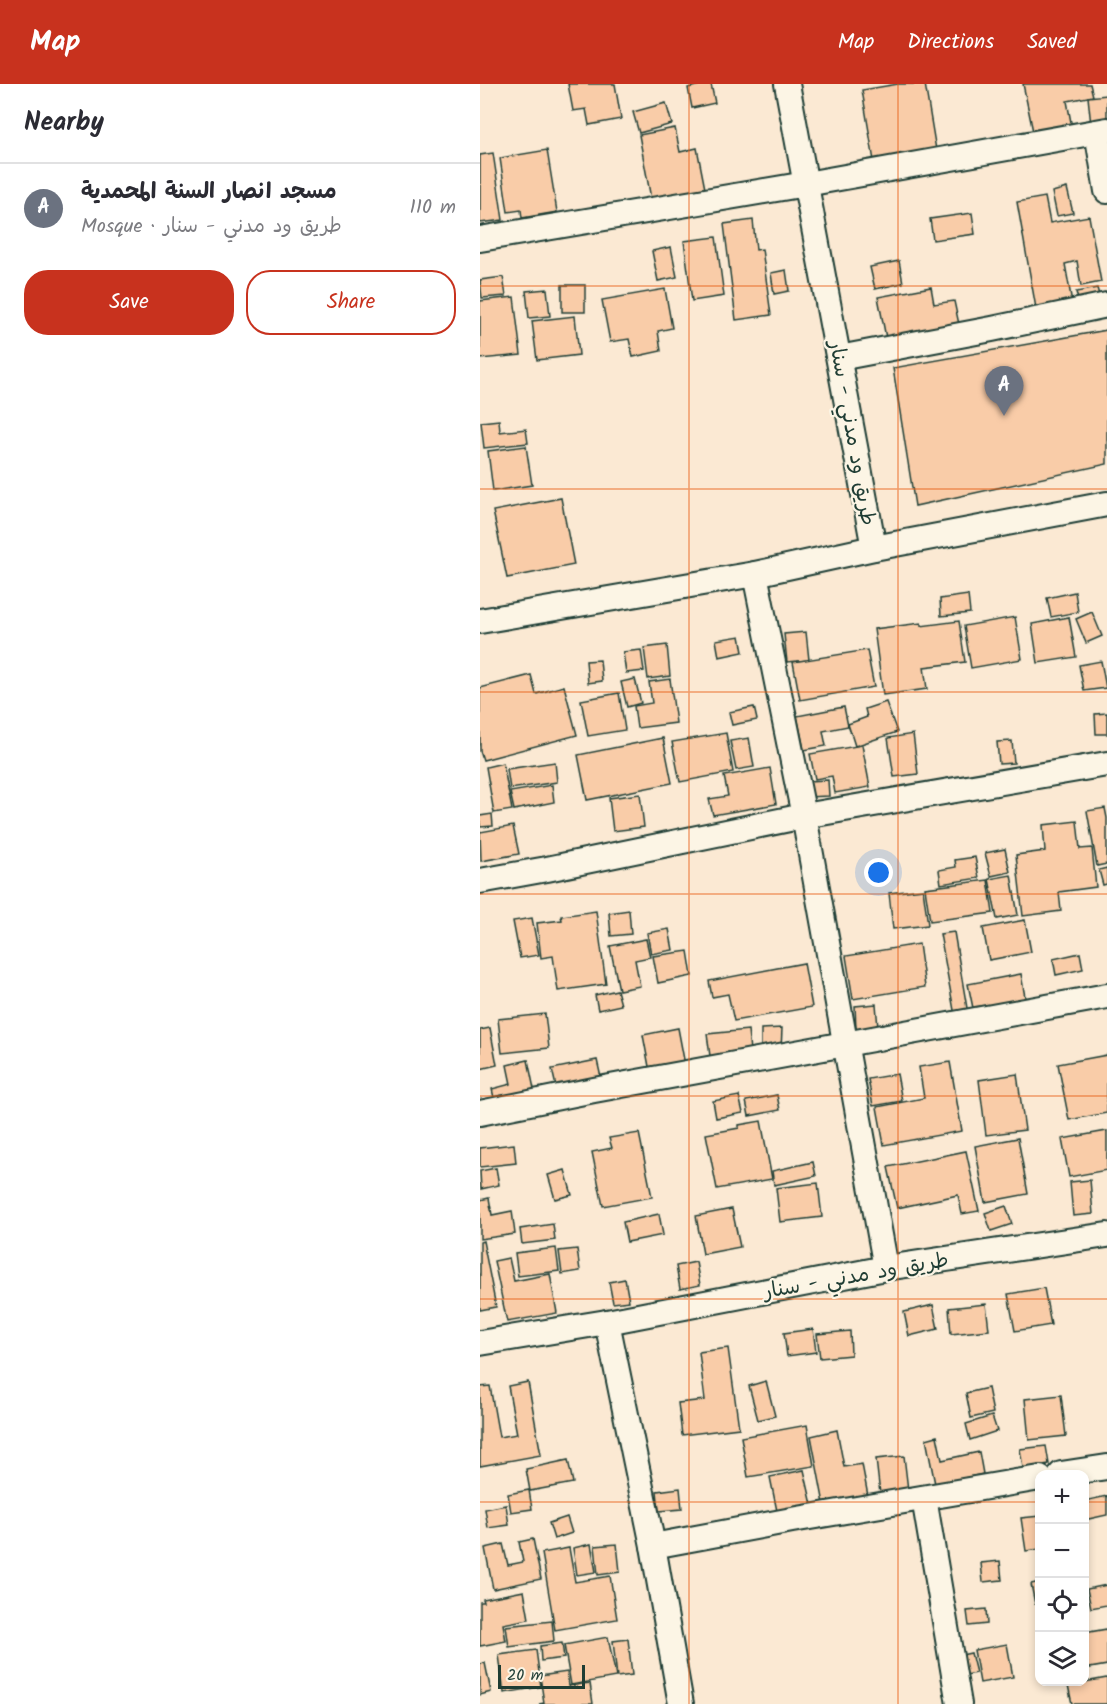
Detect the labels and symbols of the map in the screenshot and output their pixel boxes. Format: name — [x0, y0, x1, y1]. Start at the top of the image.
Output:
street label: طريق ود مدني - سنار — [818, 336, 884, 529]
pin: A — [984, 366, 1024, 416]
your location — [864, 858, 893, 887]
street label: طريق ود مدني - سنار — [759, 1244, 952, 1310]
scale bar — [498, 1662, 585, 1690]

